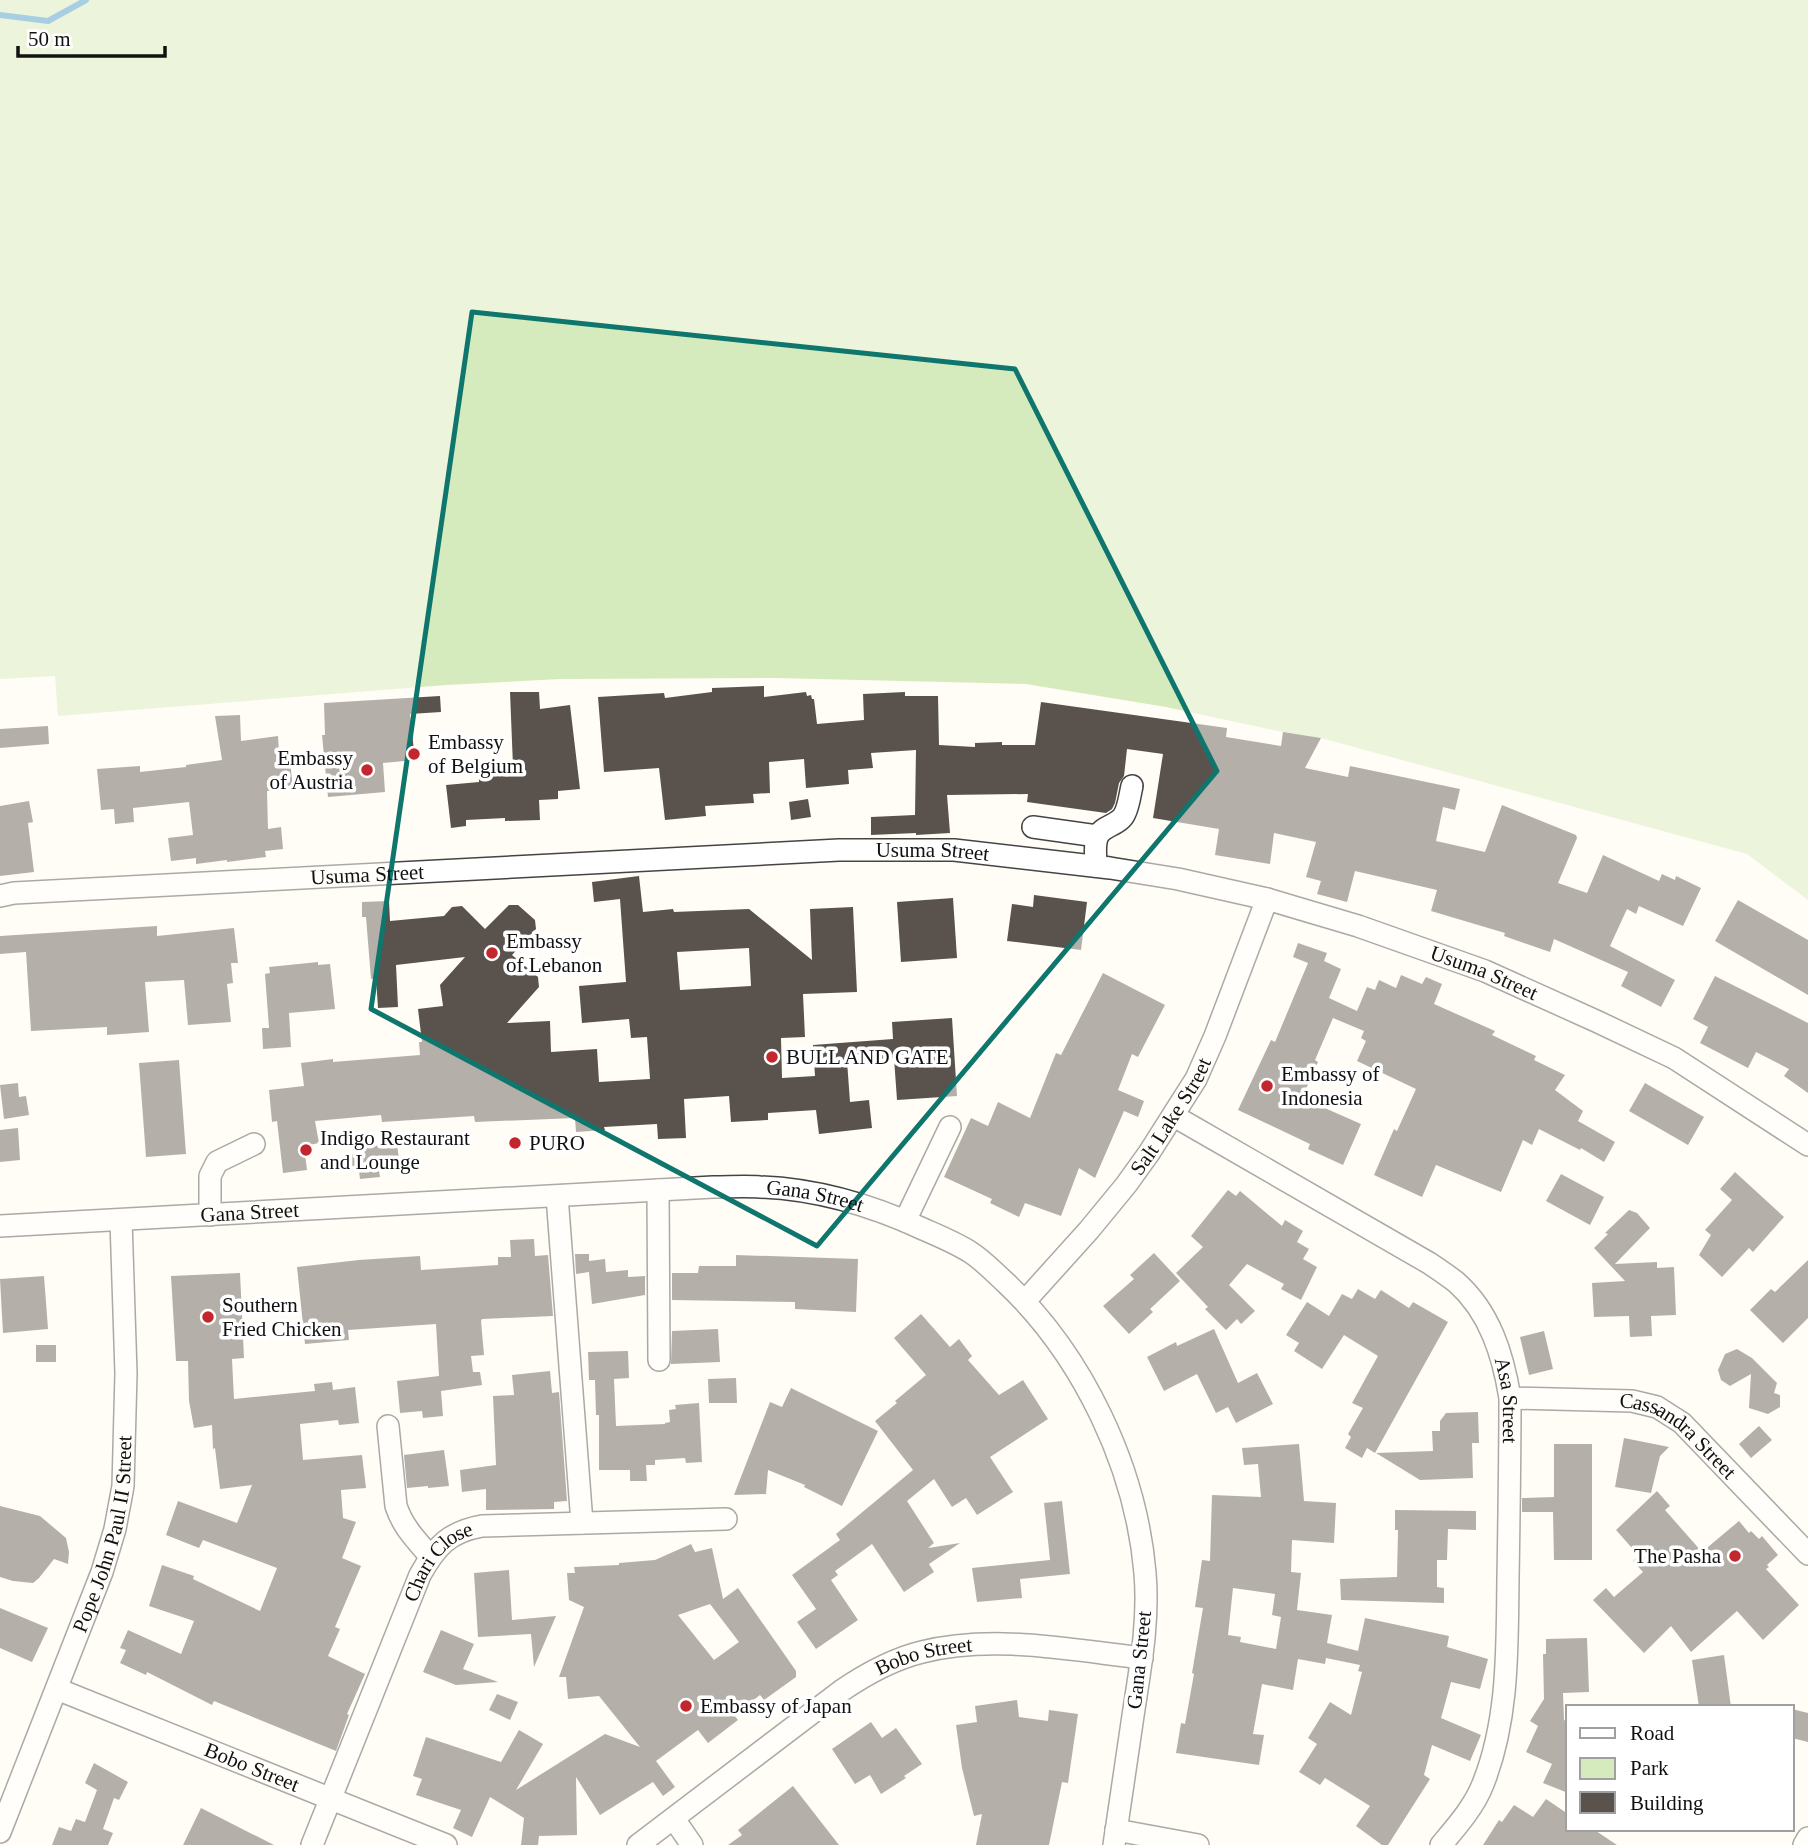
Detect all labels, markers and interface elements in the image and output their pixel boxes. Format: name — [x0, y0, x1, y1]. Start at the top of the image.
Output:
scale bar — [18, 14, 164, 58]
text: 50 m — [28, 27, 71, 51]
place label: Embassy of Belgium — [428, 730, 523, 778]
place label: Embassy of Austria — [270, 746, 354, 794]
marker: Embassy of Belgium — [406, 746, 422, 762]
marker: Embassy of Austria — [359, 762, 375, 778]
street label: Usuma Street — [876, 838, 991, 866]
street label: Usuma Street — [310, 860, 425, 890]
place label: Embassy of Lebanon — [506, 929, 603, 977]
street label: Usuma Street — [1427, 941, 1542, 1005]
marker: Embassy of Lebanon — [484, 945, 500, 961]
place label: BULL AND GATE — [786, 1045, 949, 1069]
marker: BULL AND GATE — [764, 1049, 780, 1065]
street label: Salt Lake Street — [1125, 1054, 1216, 1180]
place label: Embassy of Indonesia — [1281, 1062, 1380, 1110]
marker: Embassy of Indonesia — [1259, 1078, 1275, 1094]
place label: Indigo Restaurant and Lounge — [320, 1126, 470, 1174]
place label: PURO — [529, 1131, 585, 1155]
marker: PURO — [507, 1135, 523, 1151]
marker: Indigo Restaurant and Lounge — [298, 1142, 314, 1158]
street label: Gana Street — [766, 1175, 867, 1217]
street label: Gana Street — [200, 1198, 300, 1227]
place label: Southern Fried Chicken — [222, 1293, 342, 1341]
marker: Southern Fried Chicken — [200, 1309, 216, 1325]
street label: Asa Street — [1490, 1354, 1522, 1444]
street label: Cassandra Street — [1619, 1389, 1741, 1484]
street label: Pope John Paul II Street — [68, 1435, 136, 1636]
street label: Chari Close — [399, 1517, 475, 1605]
place label: The Pasha — [1634, 1544, 1722, 1568]
marker: The Pasha — [1727, 1548, 1743, 1564]
street label: Gana Street — [1122, 1610, 1156, 1710]
street label: Bobo Street — [871, 1632, 973, 1680]
place label: Embassy of Japan — [700, 1694, 852, 1718]
marker: Embassy of Japan — [678, 1698, 694, 1714]
legend — [1566, 1705, 1794, 1831]
text: Road — [1630, 1721, 1675, 1745]
street label: Bobo Street — [201, 1737, 303, 1797]
text: Park — [1630, 1756, 1669, 1780]
text: Building — [1630, 1791, 1704, 1815]

